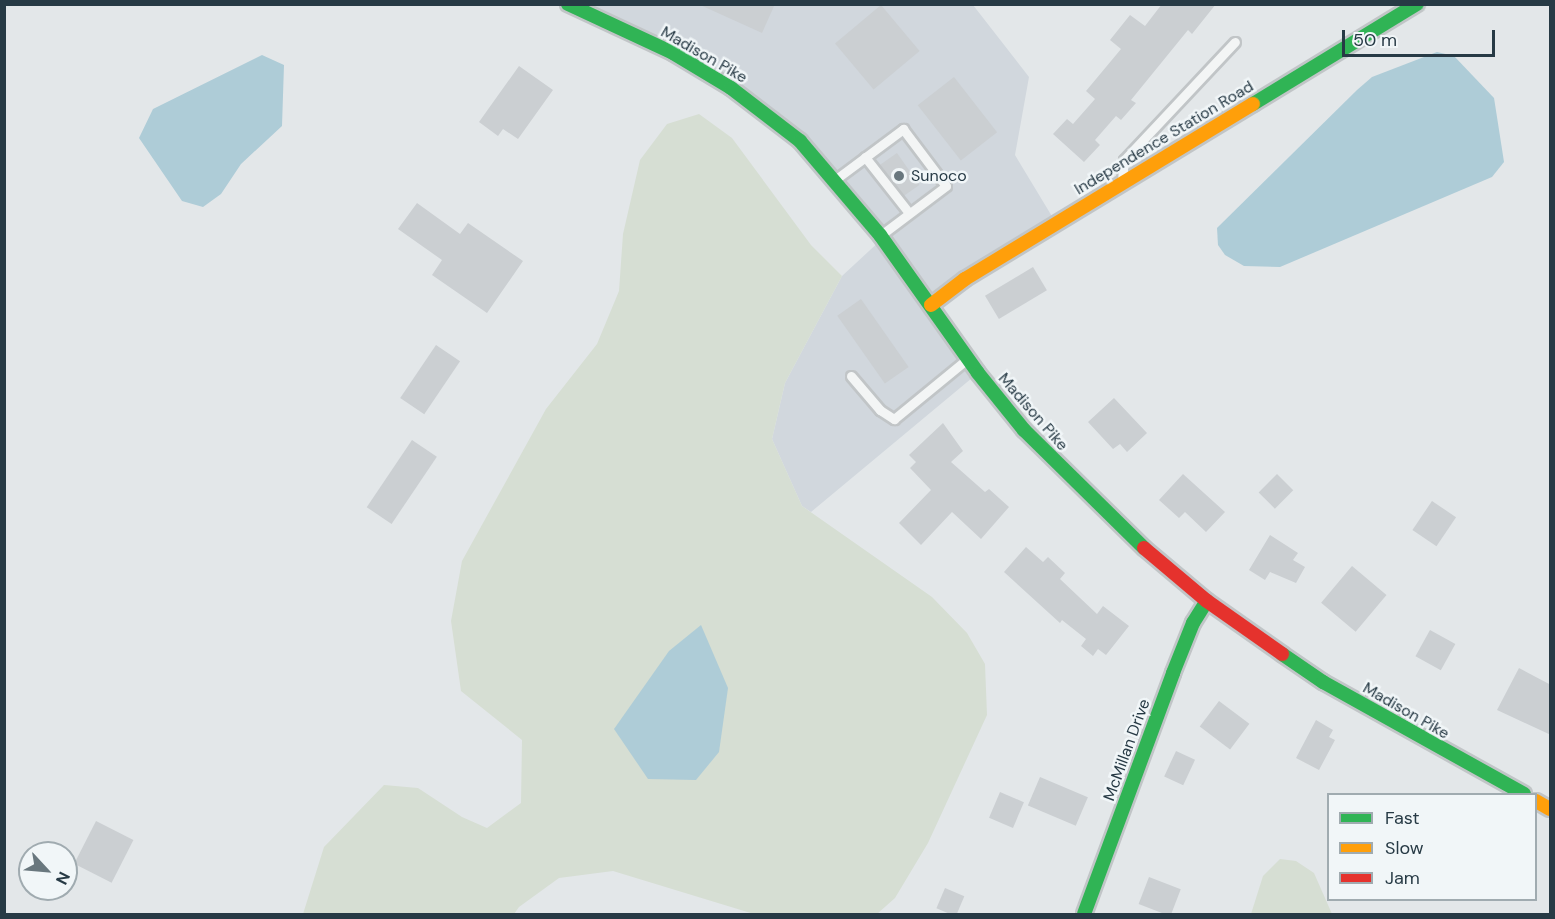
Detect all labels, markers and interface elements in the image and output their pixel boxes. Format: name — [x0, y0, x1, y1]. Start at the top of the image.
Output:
scale bar — [1345, 18, 1498, 56]
street label: Madison Pike — [657, 23, 751, 87]
text: 50 m — [1353, 28, 1397, 52]
street label: Independence Station Road — [1071, 77, 1257, 199]
place label: Sunoco — [911, 166, 967, 186]
marker: Sunoco — [892, 169, 906, 183]
street label: Madison Pike — [994, 369, 1072, 455]
street label: Madison Pike — [1359, 679, 1453, 743]
street label: McMillan Drive — [1100, 696, 1154, 804]
legend — [1327, 793, 1537, 901]
text: Fast — [1385, 806, 1420, 830]
text: Slow — [1385, 836, 1424, 860]
north arrow — [18, 841, 78, 901]
text: Jam — [1385, 866, 1420, 890]
text: N — [51, 868, 75, 888]

